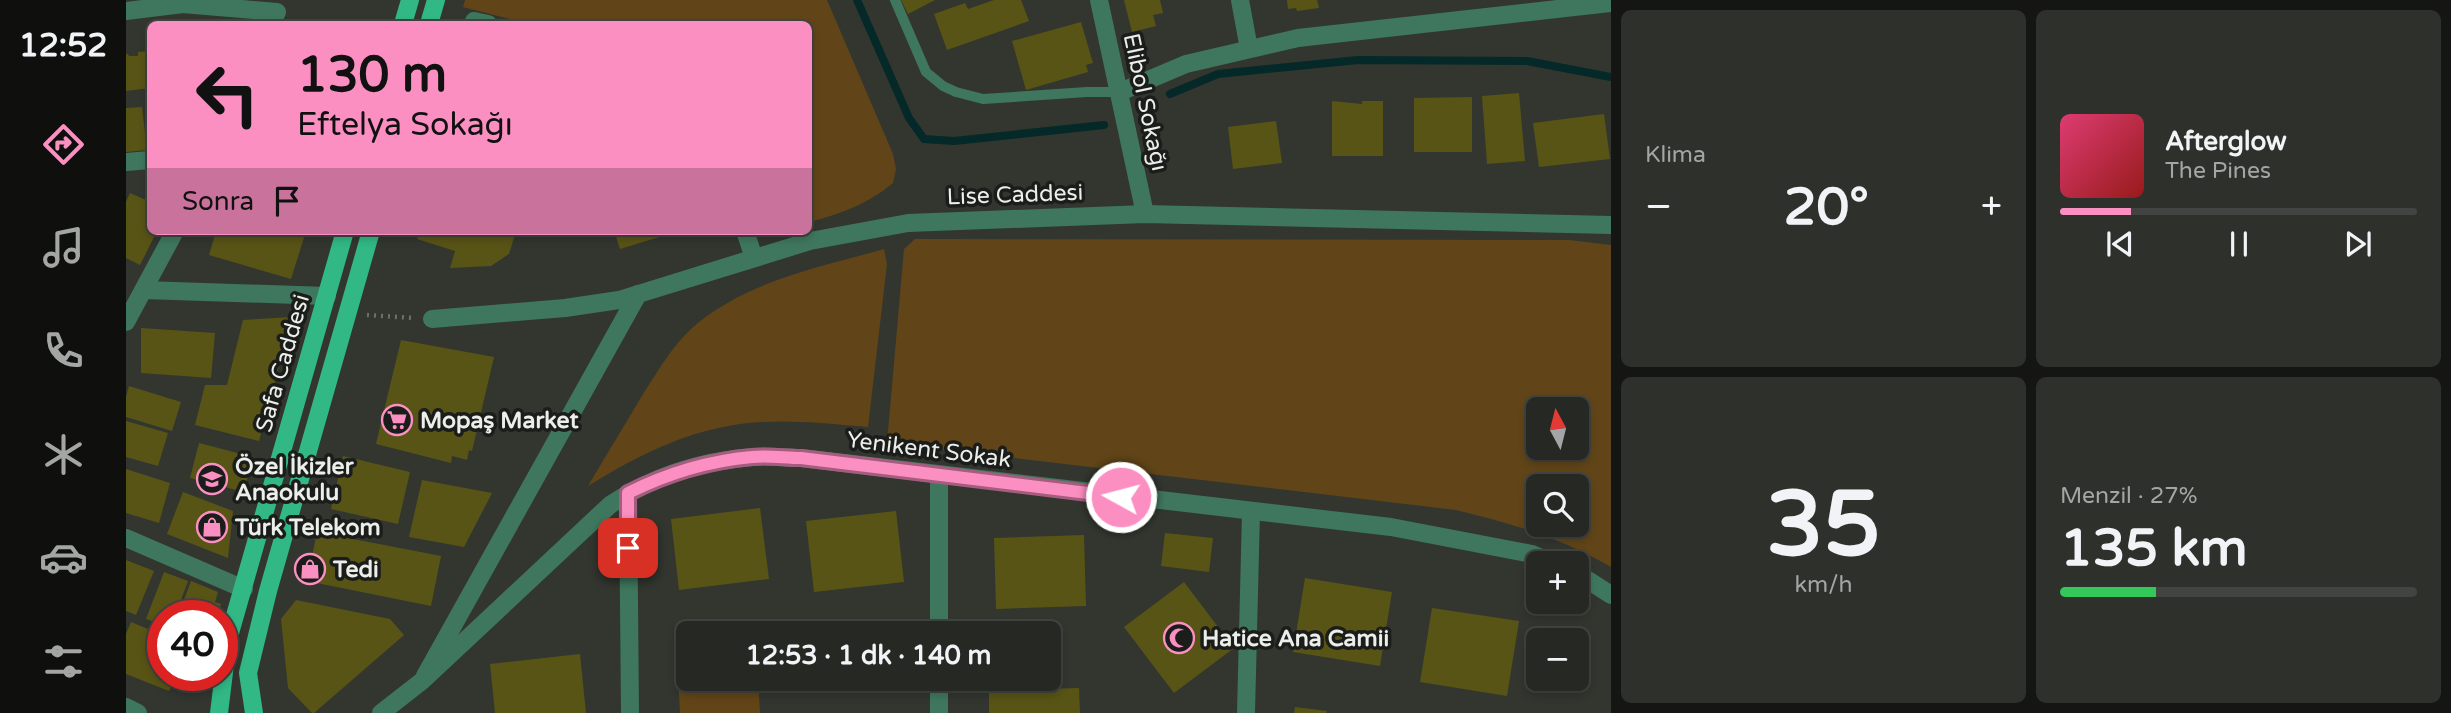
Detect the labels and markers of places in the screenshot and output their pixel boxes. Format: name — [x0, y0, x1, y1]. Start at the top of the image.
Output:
supermarket icon: Mopaş Market — [380, 403, 414, 437]
place label: Mopaş Market — [420, 407, 579, 435]
place label: Özel İkizler Anaokulu — [235, 453, 355, 507]
school or university icon: Özel İkizler Anaokulu — [195, 462, 229, 496]
shop icon: Türk Telekom — [195, 510, 229, 544]
place label: Türk Telekom — [234, 514, 381, 542]
pin — [598, 518, 658, 578]
shop icon: Tedi — [293, 552, 327, 586]
place label: Tedi — [332, 556, 379, 584]
mosque icon: Hatice Ana Camii — [1162, 621, 1196, 655]
place label: Hatice Ana Camii — [1202, 625, 1389, 653]

